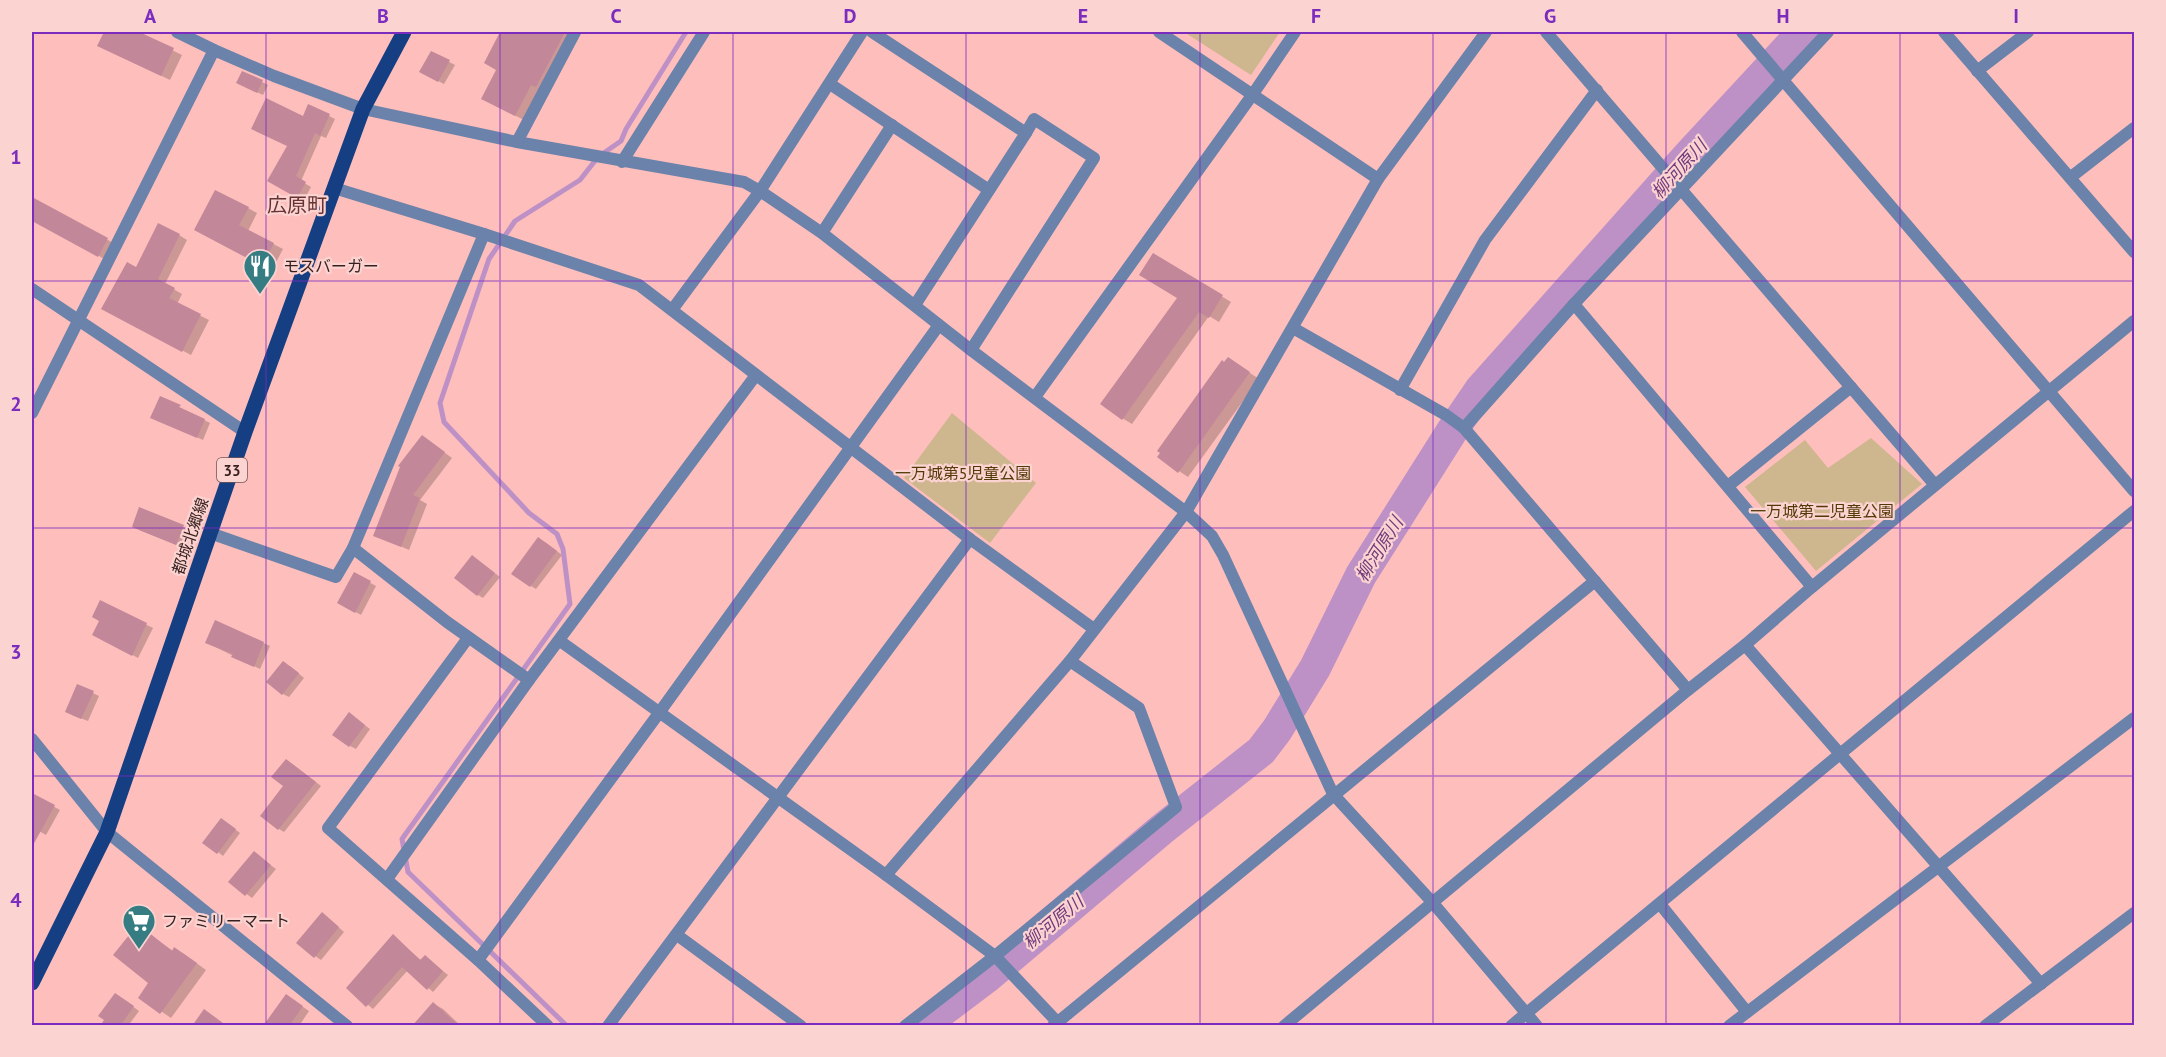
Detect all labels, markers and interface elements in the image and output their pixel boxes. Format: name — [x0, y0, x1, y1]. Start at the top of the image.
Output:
text: A — [144, 3, 157, 29]
text: B — [377, 3, 389, 29]
text: C — [610, 3, 622, 29]
text: D — [844, 3, 857, 29]
text: E — [1078, 3, 1088, 29]
text: F — [1311, 3, 1321, 29]
text: G — [1544, 3, 1556, 29]
text: H — [1776, 3, 1790, 29]
text: I — [2013, 3, 2019, 29]
water label: 柳河原川 — [1646, 133, 1713, 203]
text: 1 — [10, 144, 22, 170]
district label: 広原町 — [267, 192, 327, 218]
restaurant icon: モスバーガー — [242, 248, 278, 295]
place label: モスバーガー — [283, 256, 379, 276]
text: 2 — [10, 391, 22, 417]
road number: 33 — [217, 458, 247, 482]
park label: 一万城第5児童公園 — [895, 463, 1031, 483]
street label: 都城北郷線 — [168, 495, 212, 577]
park label: 一万城第二児童公園 — [1750, 501, 1894, 521]
water label: 柳河原川 — [1350, 511, 1409, 586]
text: 3 — [10, 639, 22, 665]
text: 4 — [10, 887, 22, 913]
water label: 柳河原川 — [1018, 889, 1090, 954]
supermarket icon: ファミリーマート — [121, 903, 157, 950]
place label: ファミリーマート — [162, 911, 290, 931]

